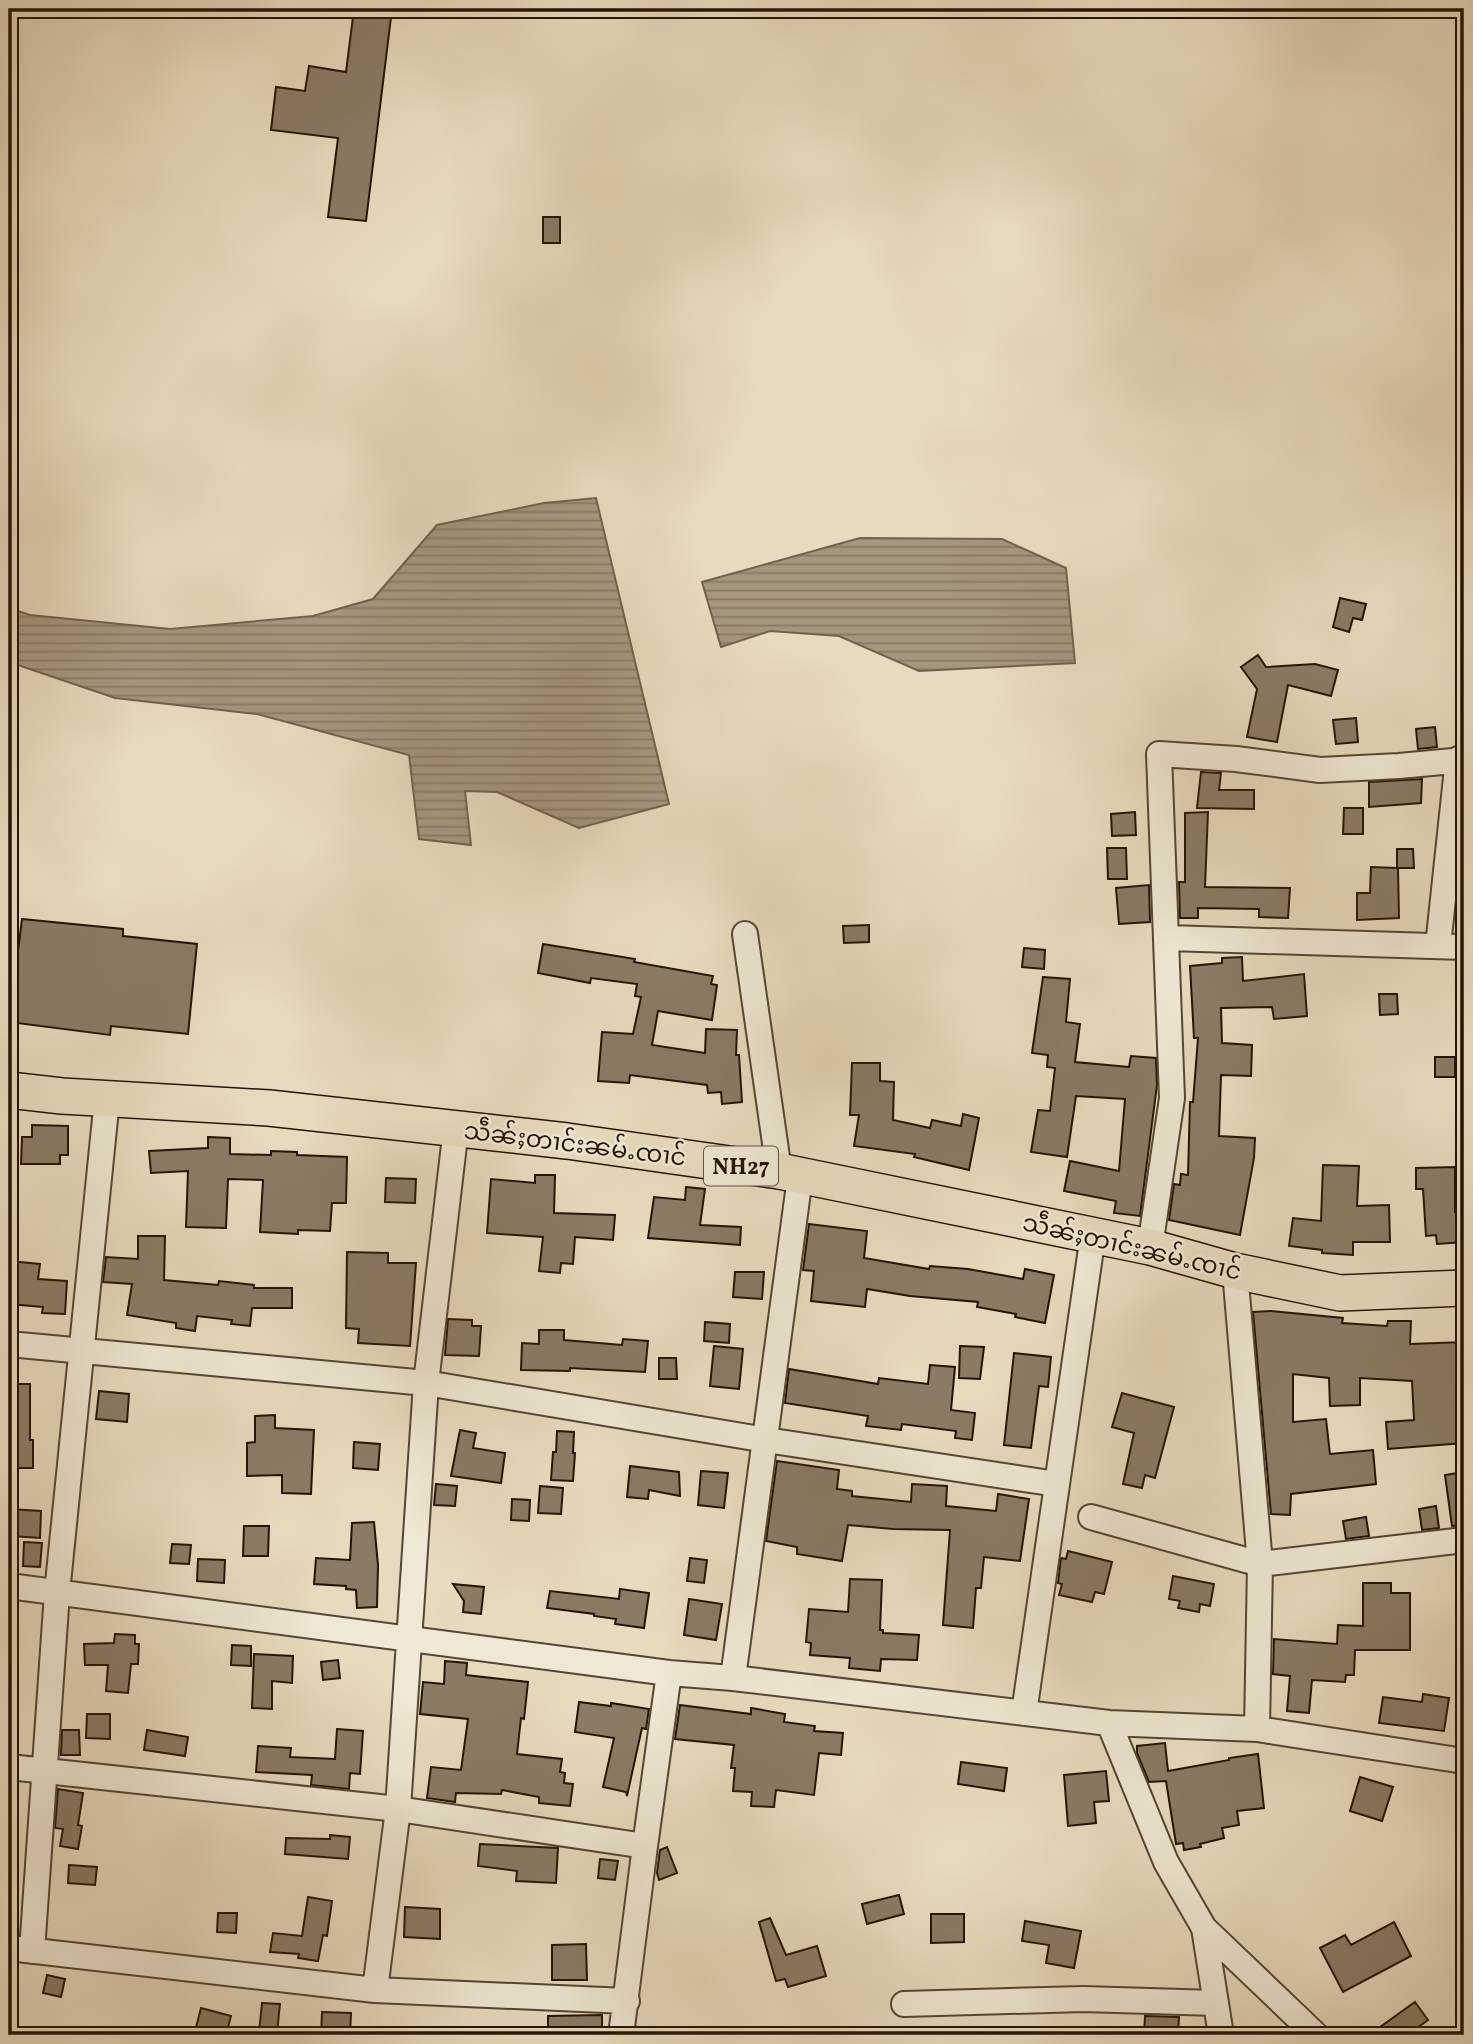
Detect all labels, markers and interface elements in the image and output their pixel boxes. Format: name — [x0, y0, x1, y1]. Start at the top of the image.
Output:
street label: သဵၼ်ႈတၢင်းၼမ်ႉၸၢင် — [462, 1114, 688, 1176]
road number: NH27 — [704, 1147, 778, 1186]
street label: သဵၼ်ႈတၢင်းၼမ်ႉၸၢင် — [1019, 1206, 1245, 1291]

